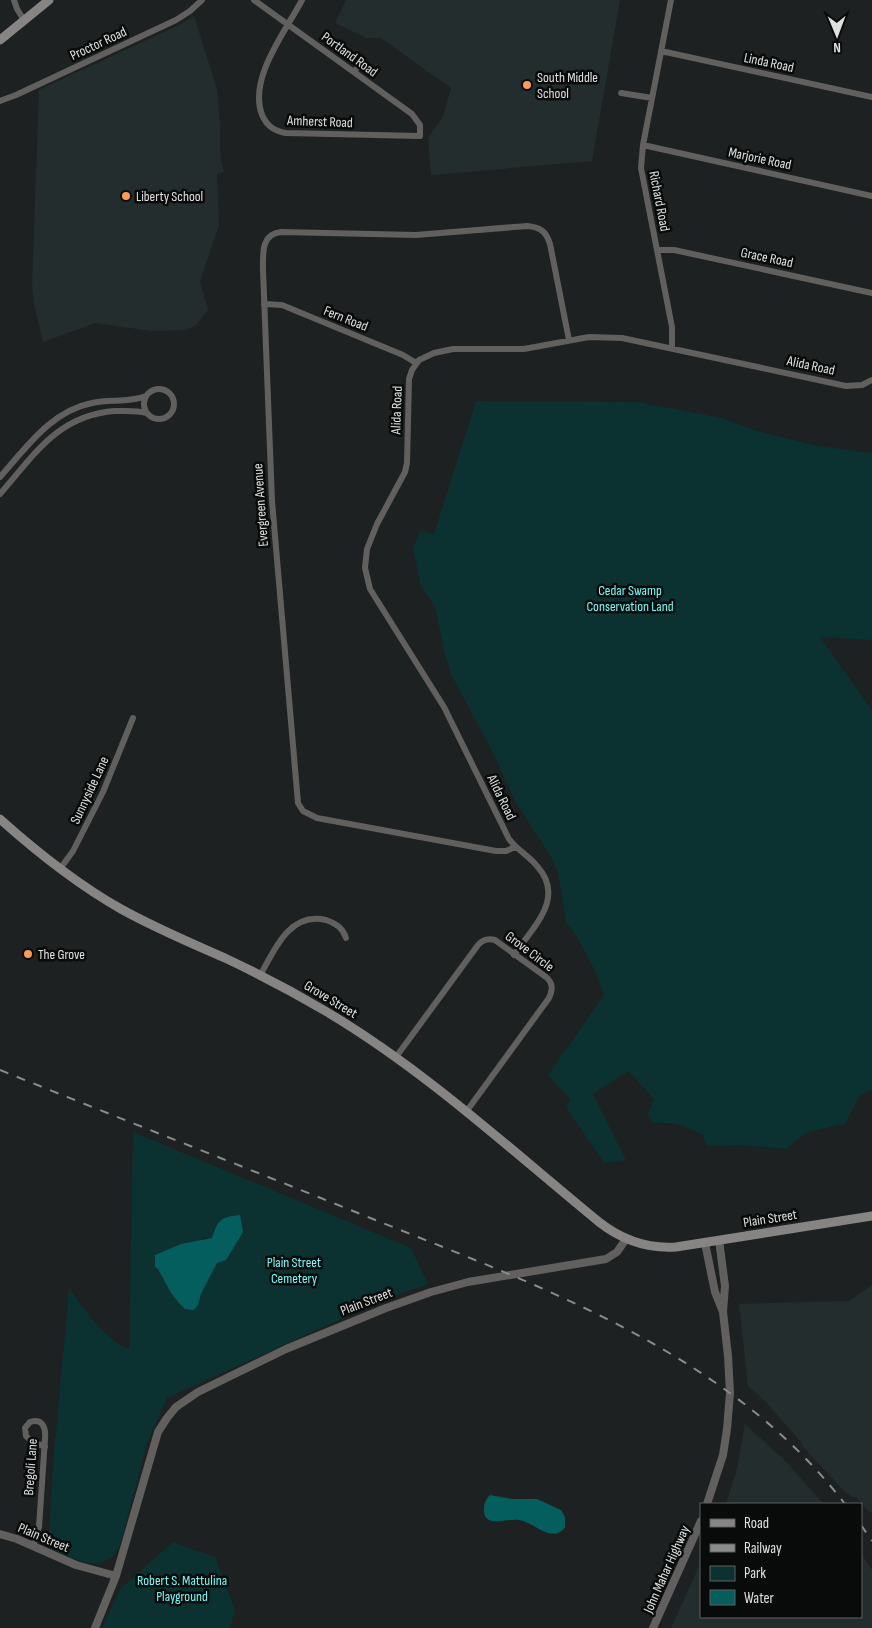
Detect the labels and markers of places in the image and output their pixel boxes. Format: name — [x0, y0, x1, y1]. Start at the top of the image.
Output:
place label: South Middle School — [537, 69, 598, 102]
marker: South Middle School — [521, 79, 533, 91]
place label: Liberty School — [136, 188, 203, 205]
marker: Liberty School — [120, 190, 132, 202]
place label: The Grove — [38, 946, 85, 963]
marker: The Grove — [22, 948, 34, 960]

